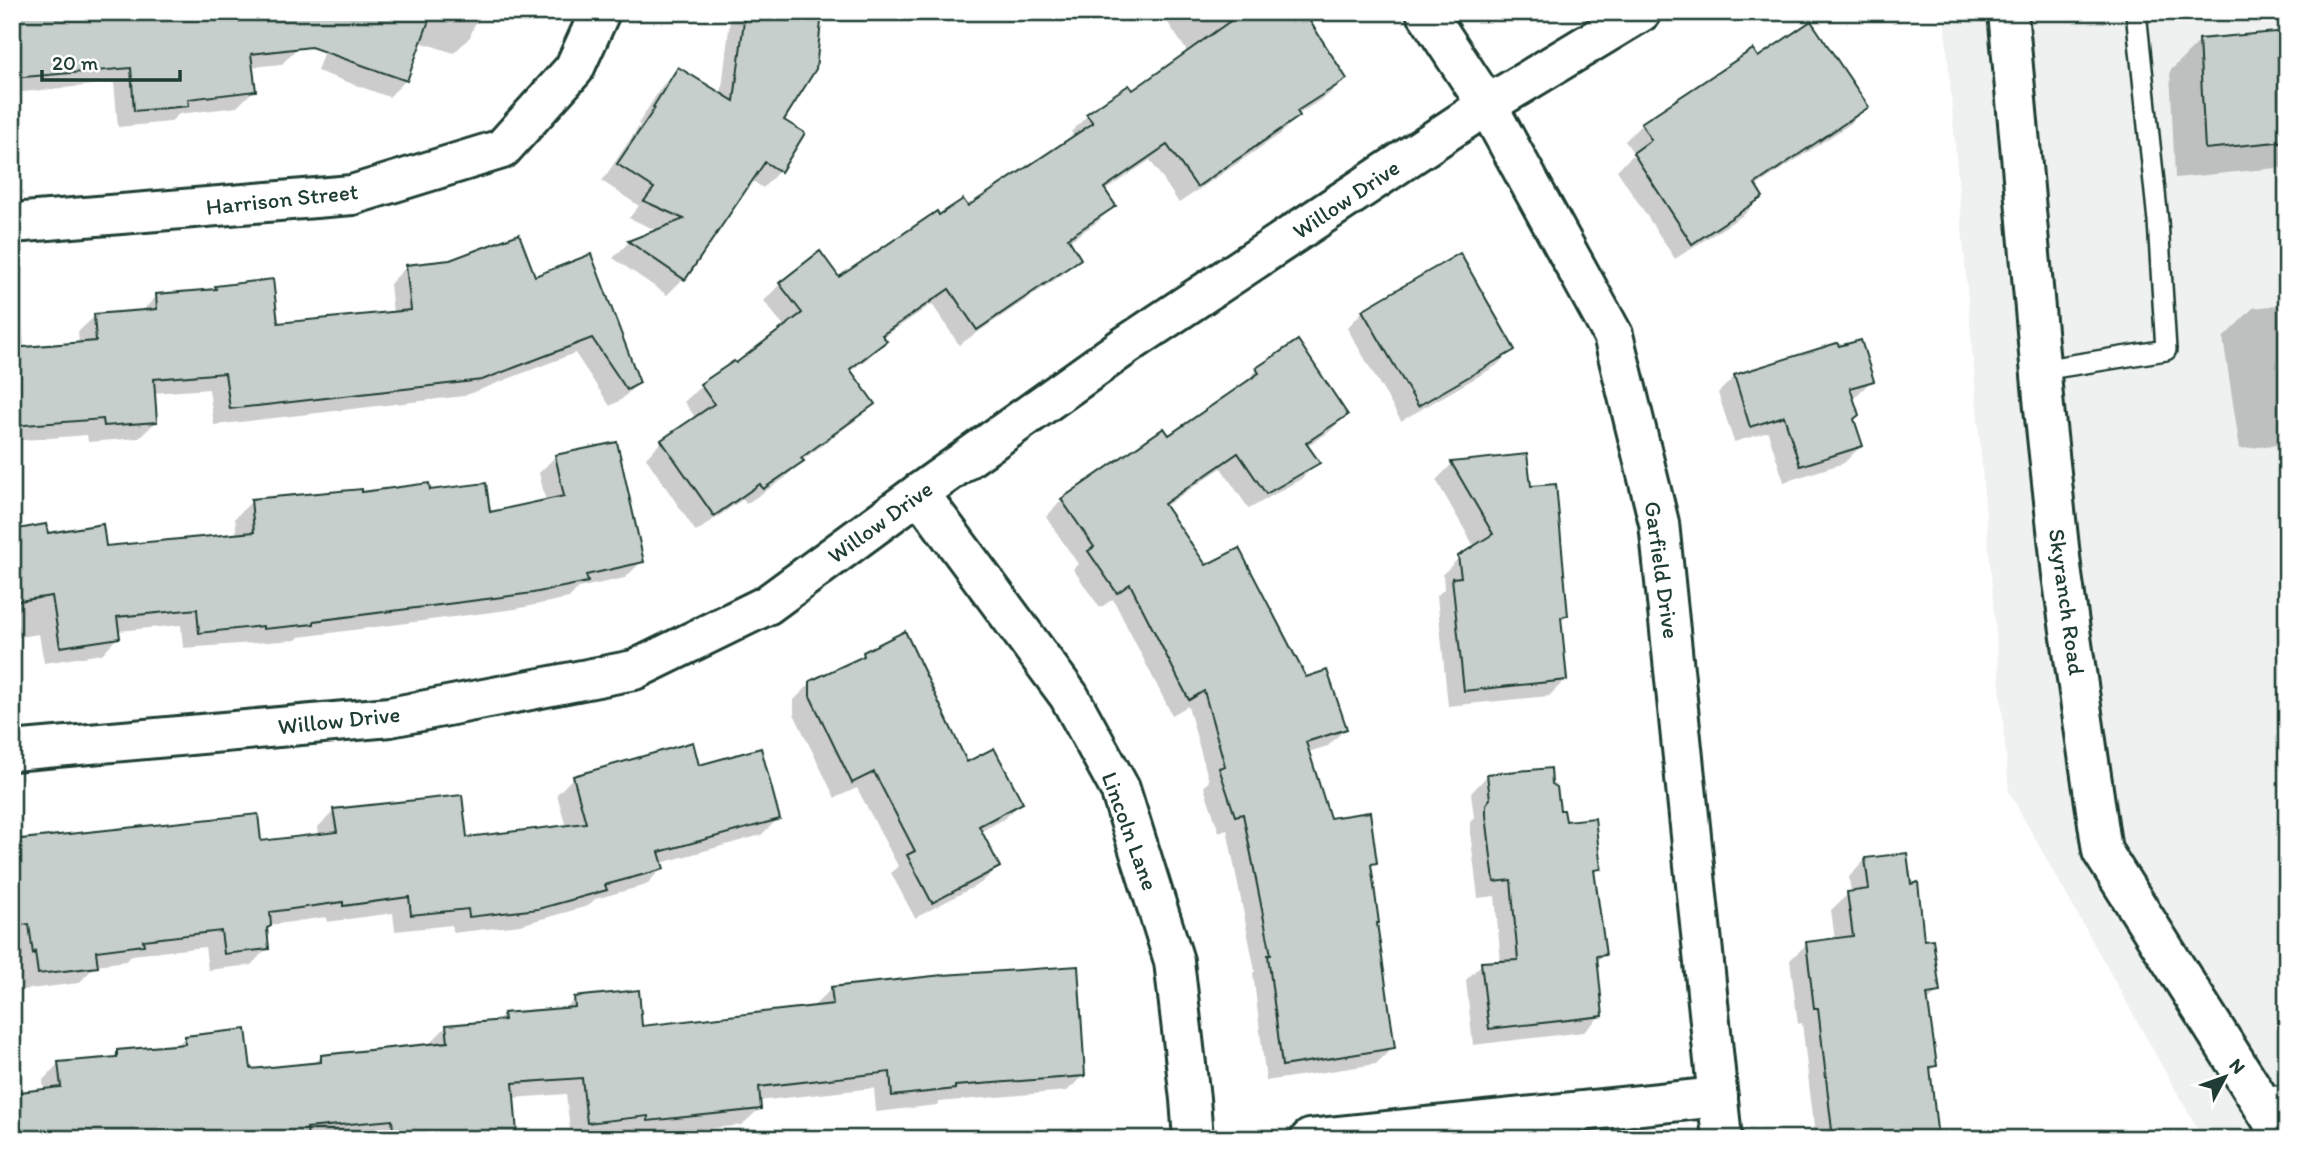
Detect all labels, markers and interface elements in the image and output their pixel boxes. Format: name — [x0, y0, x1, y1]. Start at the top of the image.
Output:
scale bar — [42, 38, 180, 82]
text: 20 m — [52, 50, 99, 75]
street label: Willow Drive — [1287, 153, 1405, 245]
street label: Harrison Street — [204, 177, 360, 221]
street label: Willow Drive — [822, 475, 938, 569]
street label: Garfield Drive — [1638, 499, 1686, 641]
street label: Skyranch Road — [2043, 527, 2091, 677]
street label: Willow Drive — [276, 700, 402, 740]
street label: Lincoln Lane — [1096, 768, 1164, 894]
north arrow — [2190, 1042, 2260, 1112]
text: N — [2225, 1054, 2250, 1079]

